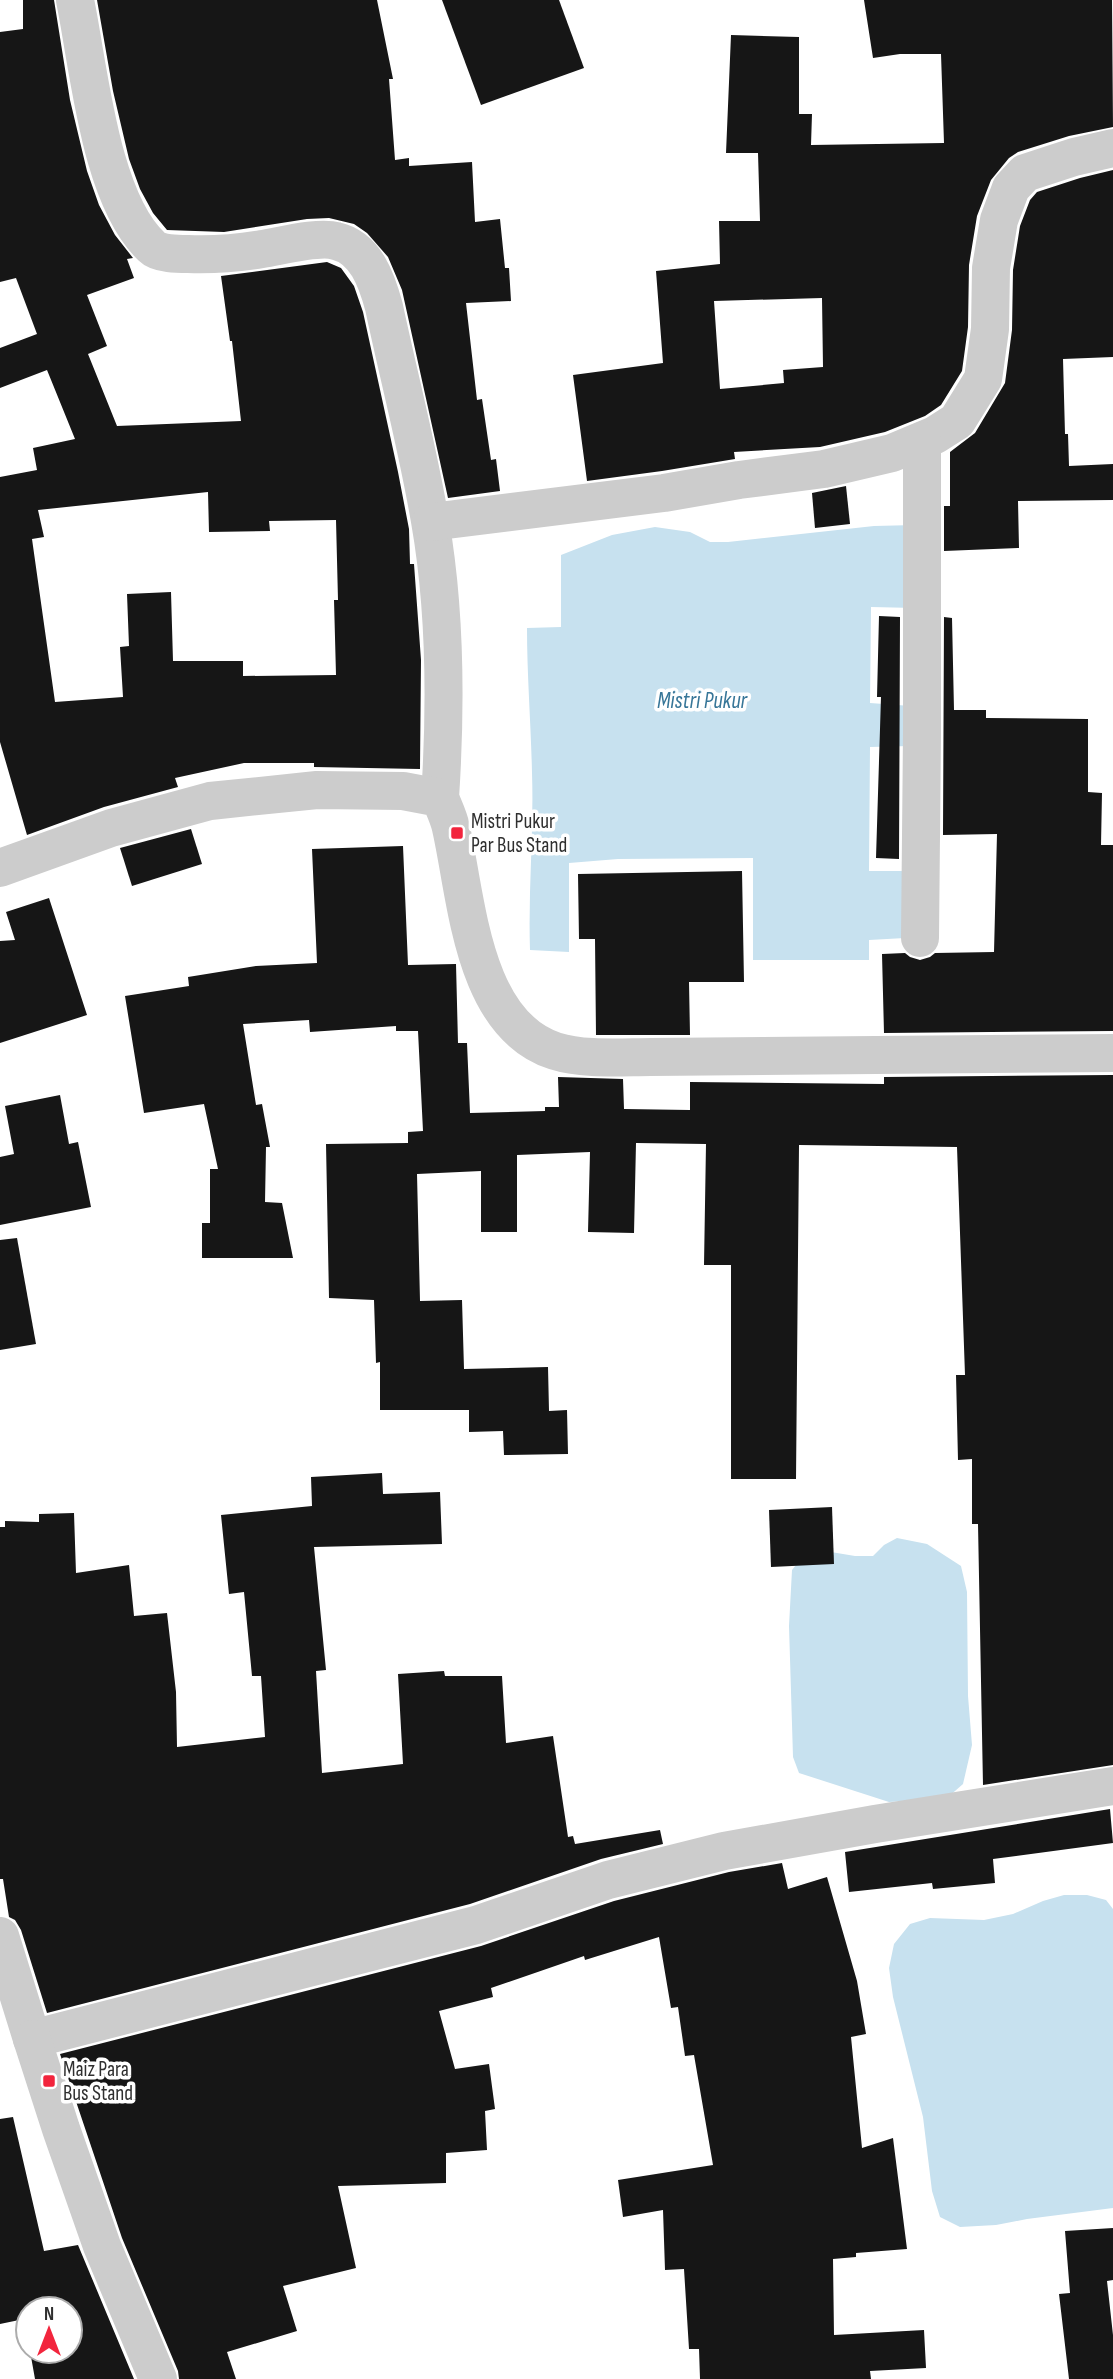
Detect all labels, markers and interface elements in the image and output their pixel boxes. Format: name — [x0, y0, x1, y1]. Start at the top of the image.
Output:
water label: Mistri Pukur — [657, 687, 749, 715]
place label: Mistri Pukur Par Bus Stand — [471, 809, 567, 858]
marker: Mistri Pukur Par Bus Stand — [449, 825, 465, 841]
place label: Maiz Para Bus Stand — [63, 2057, 133, 2106]
marker: Maiz Para Bus Stand — [41, 2073, 57, 2089]
north arrow — [14, 2295, 84, 2365]
text: N — [44, 2303, 54, 2326]

